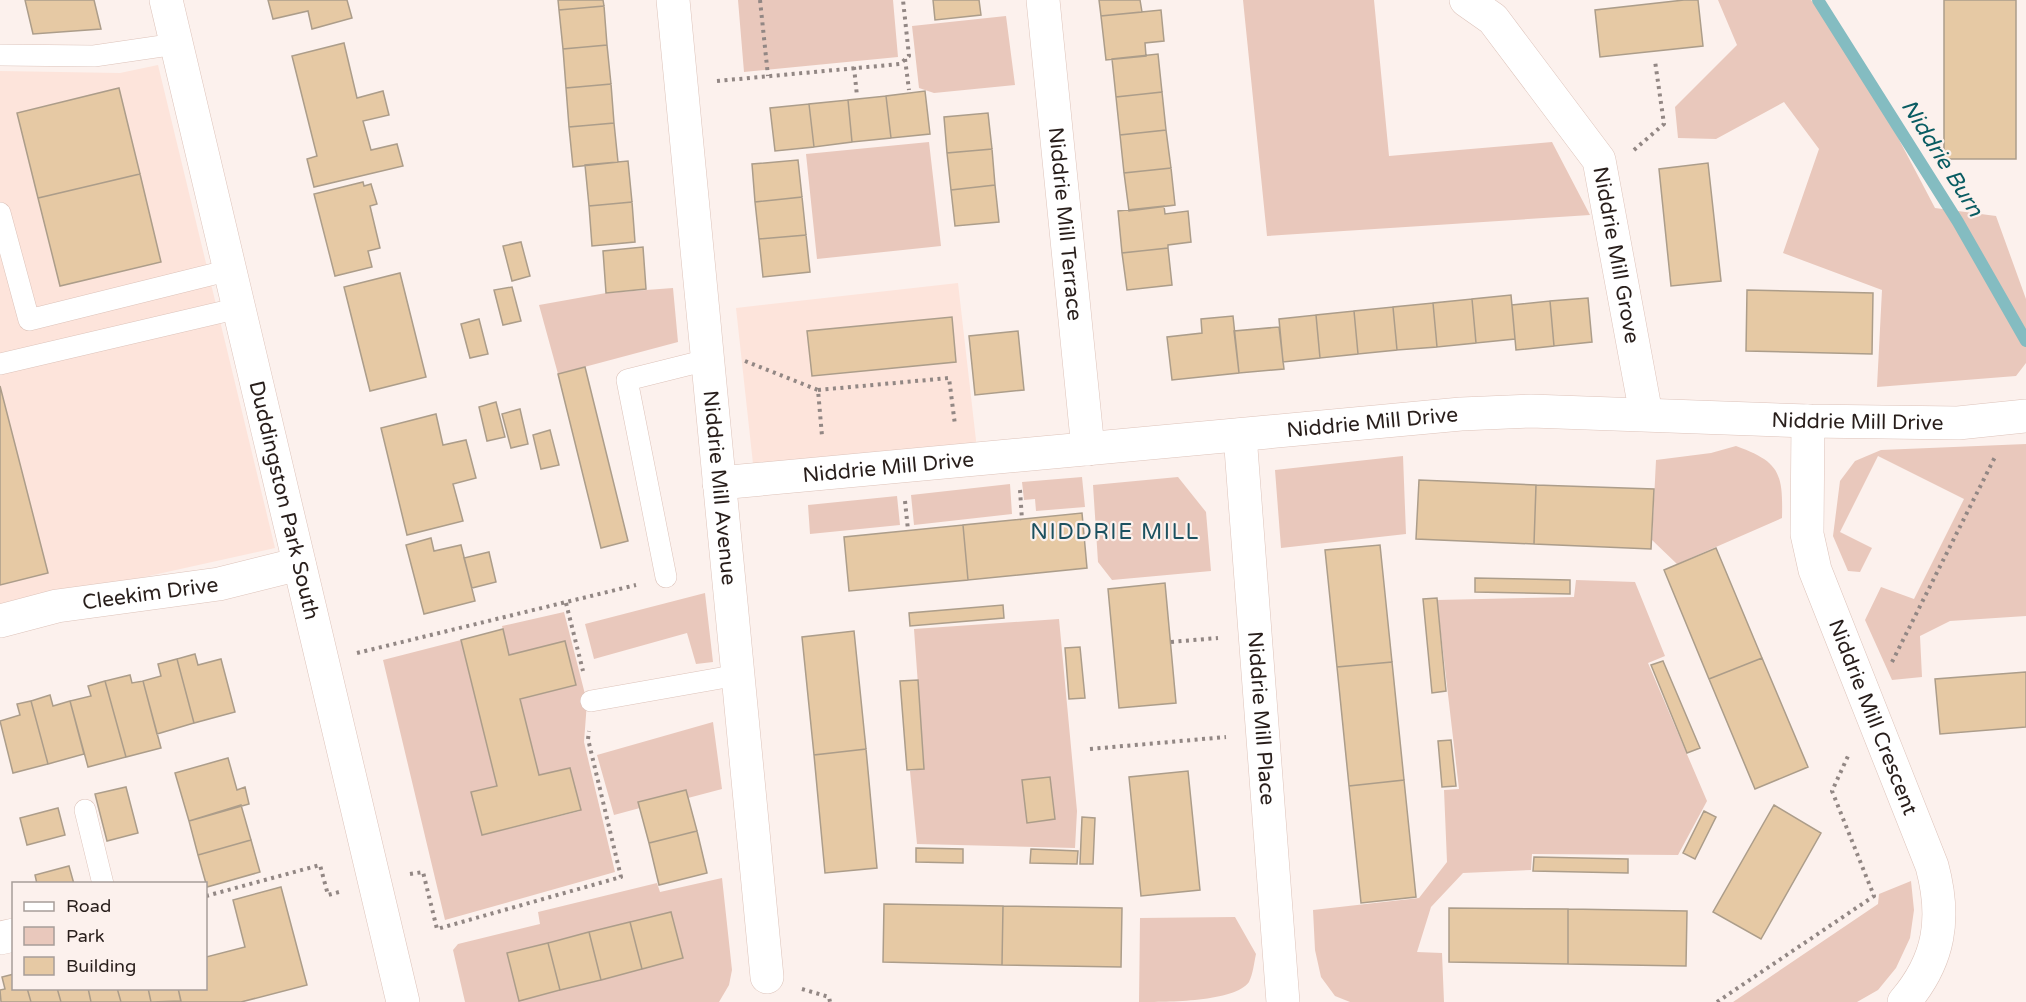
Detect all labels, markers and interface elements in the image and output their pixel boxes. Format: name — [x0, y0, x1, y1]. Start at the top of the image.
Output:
water label: Niddrie Burn — [1896, 95, 1989, 222]
street label: Niddrie Mill Terrace — [1043, 126, 1088, 322]
street label: Niddrie Mill Grove — [1588, 164, 1645, 346]
street label: Duddingston Park South — [244, 378, 325, 622]
street label: Niddrie Mill Avenue — [698, 389, 742, 586]
street label: Niddrie Mill Drive — [1285, 402, 1459, 443]
street label: Niddrie Mill Drive — [1771, 407, 1944, 435]
street label: Niddrie Mill Drive — [801, 447, 975, 488]
district label: NIDDRIE MILL — [1030, 519, 1200, 545]
street label: Cleekim Drive — [81, 572, 220, 615]
street label: Niddrie Mill Crescent — [1823, 616, 1923, 818]
street label: Niddrie Mill Place — [1242, 630, 1281, 806]
legend — [12, 882, 207, 990]
text: Road — [66, 895, 111, 917]
text: Park — [66, 925, 105, 947]
text: Building — [66, 955, 136, 977]

